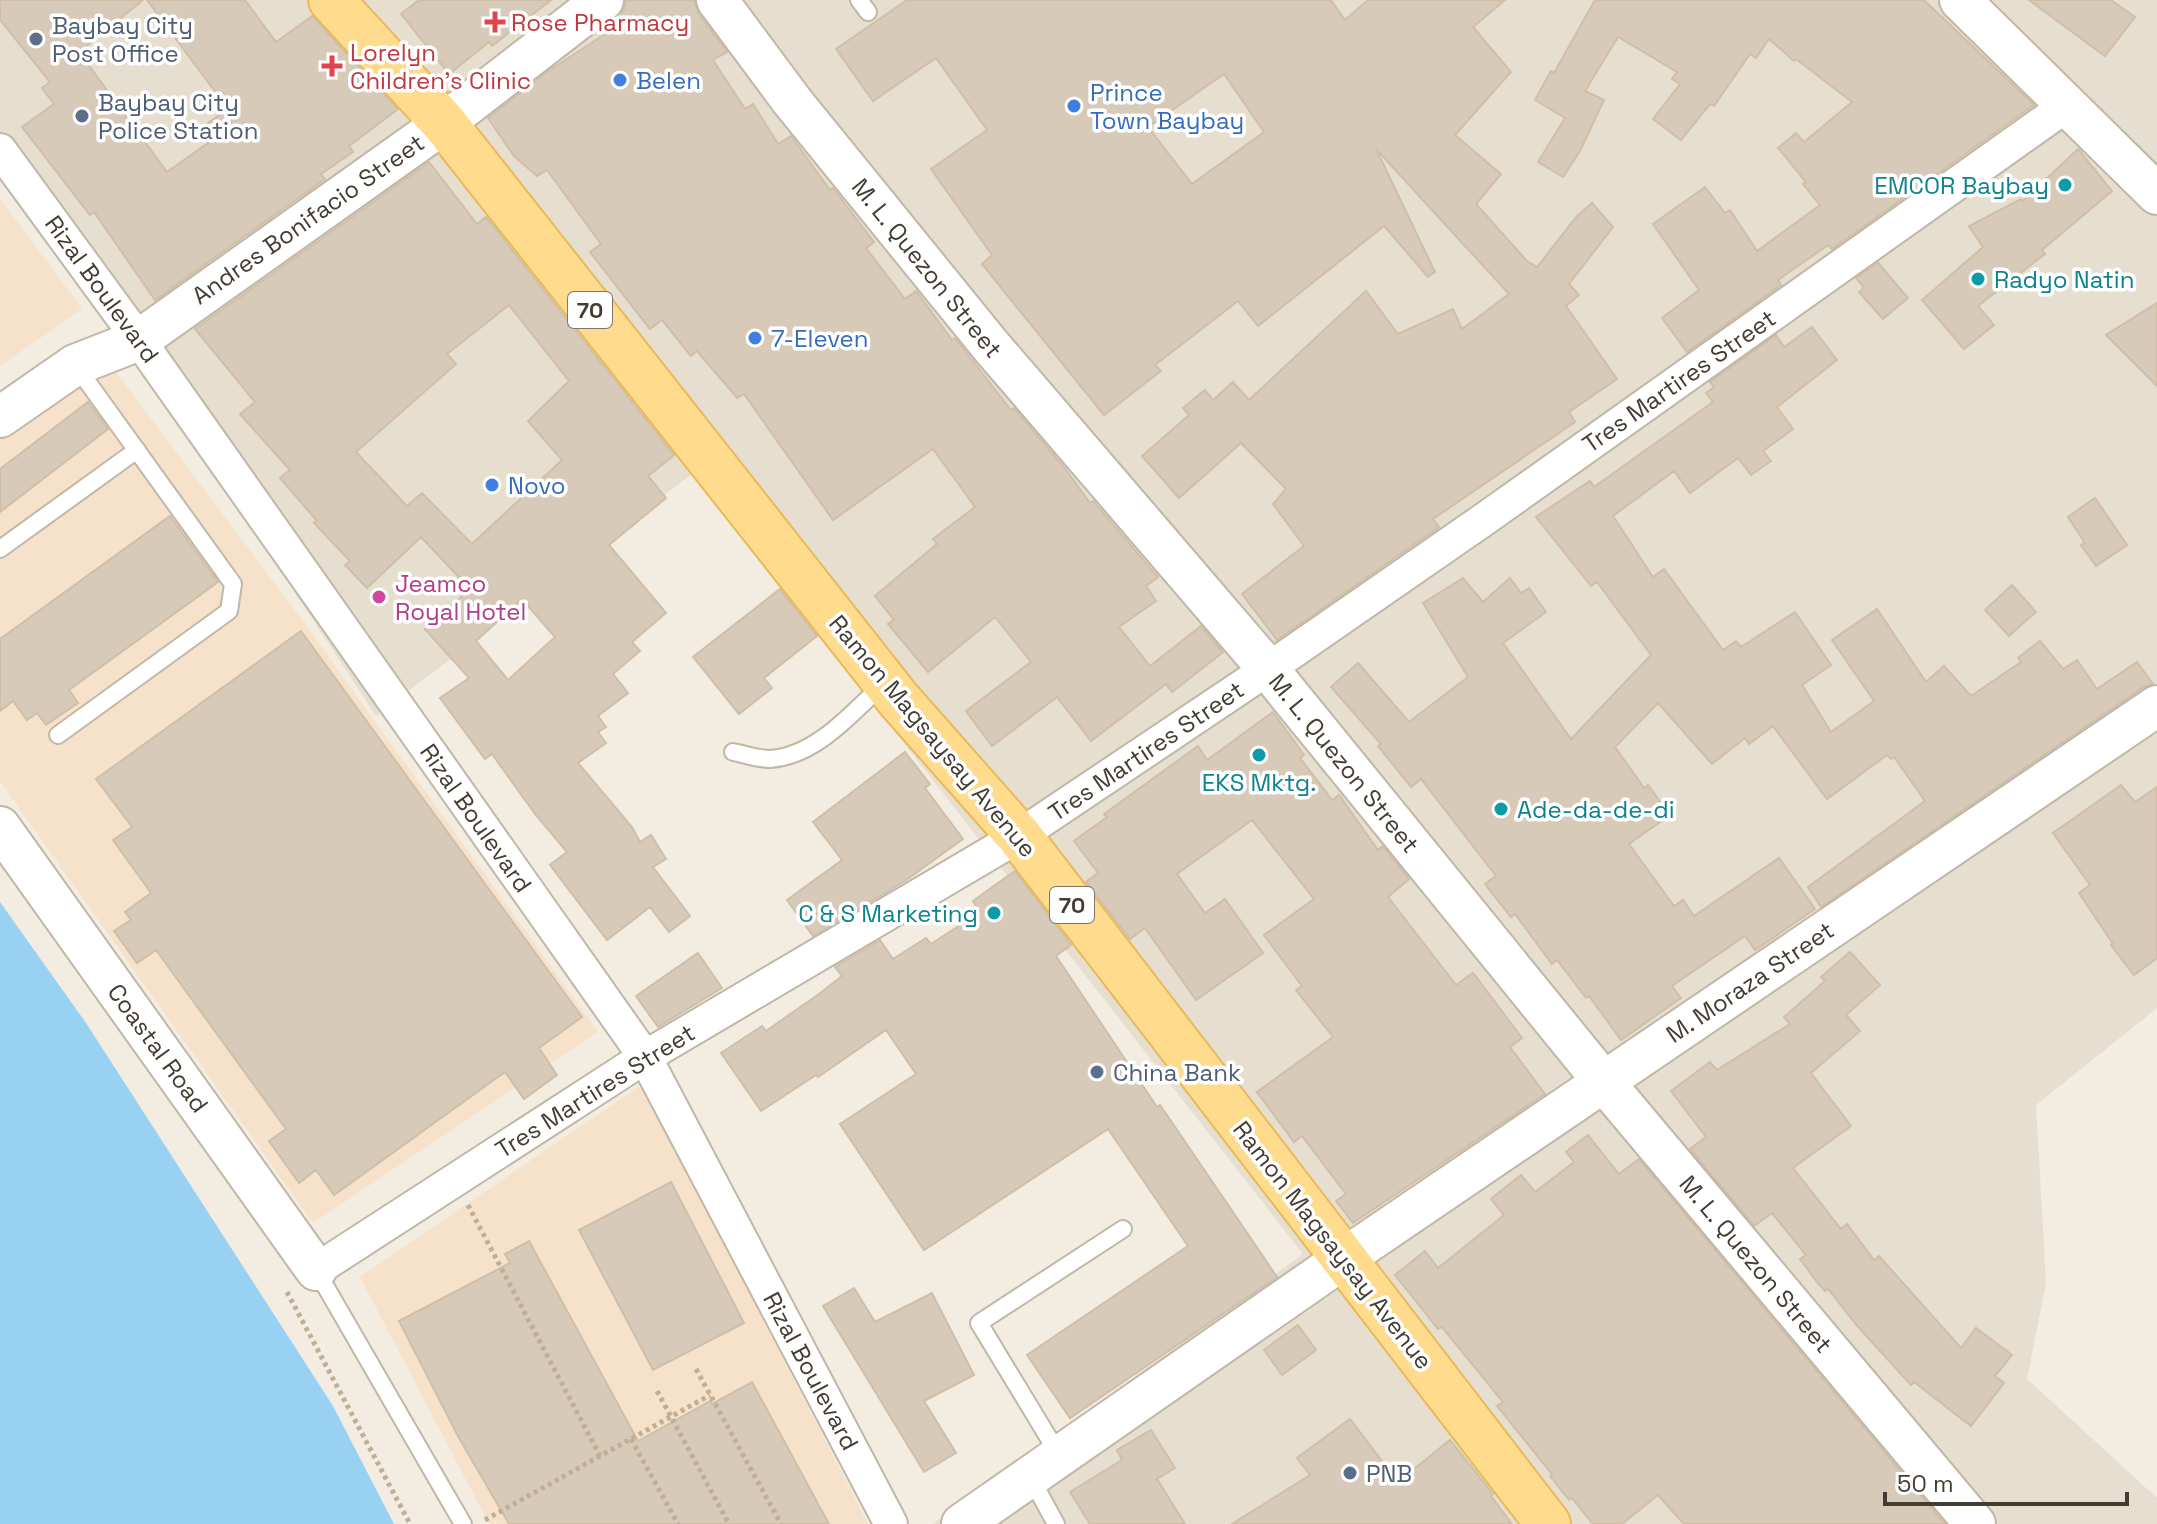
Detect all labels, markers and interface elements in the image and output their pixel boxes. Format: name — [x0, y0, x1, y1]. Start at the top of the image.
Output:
place label: Rose Pharmacy — [511, 7, 689, 38]
place label: Baybay City Post Office — [52, 10, 193, 69]
marker: Rose Pharmacy — [486, 13, 504, 31]
marker: Baybay City Post Office — [27, 30, 45, 48]
place label: Lorelyn Children's Clinic — [350, 37, 531, 96]
marker: Lorelyn Children's Clinic — [321, 55, 343, 77]
place label: Belen — [636, 65, 701, 96]
marker: Belen — [611, 71, 629, 89]
place label: Prince Town Baybay — [1090, 77, 1244, 136]
place label: Baybay City Police Station — [98, 87, 259, 146]
marker: Prince Town Baybay — [1065, 97, 1083, 115]
marker: Baybay City Police Station — [73, 107, 91, 125]
street label: Andres Bonifacio Street — [186, 127, 430, 311]
place label: EMCOR Baybay — [1874, 170, 2049, 201]
street label: M. L. Quezon Street — [845, 172, 1009, 364]
marker: EMCOR Baybay — [2056, 176, 2074, 194]
street label: Rizal Boulevard — [38, 209, 166, 369]
place label: Radyo Natin — [1994, 264, 2134, 295]
marker: Radyo Natin — [1969, 270, 1987, 288]
road number: 70 — [568, 292, 612, 328]
street label: Tres Martires Street — [1576, 302, 1782, 460]
place label: 7-Eleven — [771, 323, 869, 354]
marker: 7-Eleven — [746, 329, 764, 347]
place label: Novo — [508, 470, 566, 501]
marker: Novo — [483, 476, 501, 494]
place label: Jeamco Royal Hotel — [395, 568, 526, 627]
marker: Jeamco Royal Hotel — [370, 588, 388, 606]
street label: Ramon Magsaysay Avenue — [822, 608, 1044, 864]
street label: M. L. Quezon Street — [1262, 667, 1426, 859]
street label: Tres Martires Street — [1042, 674, 1250, 828]
street label: Rizal Boulevard — [413, 738, 539, 898]
marker: EKS Mktg. — [1250, 746, 1268, 764]
place label: EKS Mktg. — [1202, 767, 1316, 798]
place label: Ade-da-de-di — [1517, 794, 1675, 825]
marker: Ade-da-de-di — [1492, 800, 1510, 818]
road number: 70 — [1050, 887, 1094, 923]
place label: C & S Marketing — [798, 898, 978, 929]
marker: C & S Marketing — [985, 904, 1003, 922]
street label: M. Moraza Street — [1660, 914, 1840, 1050]
street label: Coastal Road — [101, 977, 215, 1119]
street label: Tres Martires Street — [489, 1017, 701, 1165]
place label: China Bank — [1113, 1057, 1241, 1088]
marker: China Bank — [1088, 1063, 1106, 1081]
street label: Ramon Magsaysay Avenue — [1226, 1114, 1440, 1376]
street label: M. L. Quezon Street — [1673, 1169, 1839, 1359]
street label: Rizal Boulevard — [756, 1287, 866, 1455]
scale bar — [1885, 1456, 2127, 1506]
place label: PNB — [1366, 1458, 1412, 1489]
marker: PNB — [1341, 1464, 1359, 1482]
text: 50 m — [1897, 1468, 1954, 1499]

